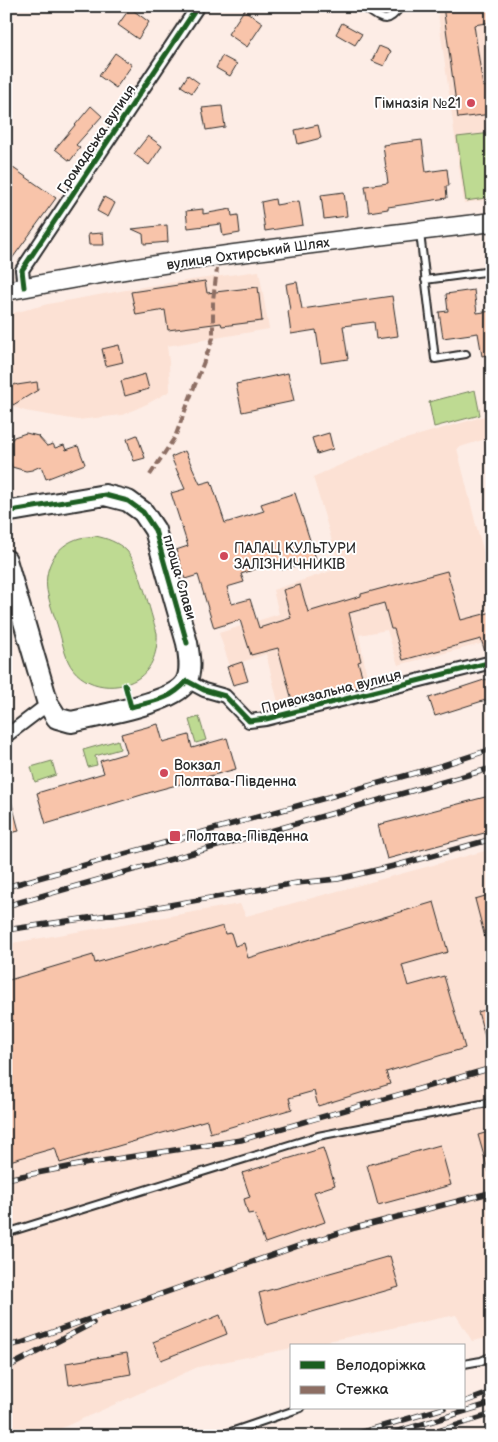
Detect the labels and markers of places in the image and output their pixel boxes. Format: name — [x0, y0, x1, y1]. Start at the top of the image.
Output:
place label: Гімназія №21 — [374, 95, 461, 112]
marker: Гімназія №21 — [465, 97, 477, 109]
place label: ПАЛАЦ КУЛЬТУРИ ЗАЛIЗНИЧНИКIВ — [234, 540, 356, 573]
marker: ПАЛАЦ КУЛЬТУРИ ЗАЛIЗНИЧНИКIВ — [218, 550, 230, 562]
place label: Вокзал Полтава-Південна — [174, 757, 297, 790]
marker: Вокзал Полтава-Південна — [158, 767, 170, 779]
place label: Полтава-Південна — [186, 828, 309, 845]
marker: Полтава-Південна — [168, 829, 182, 843]

